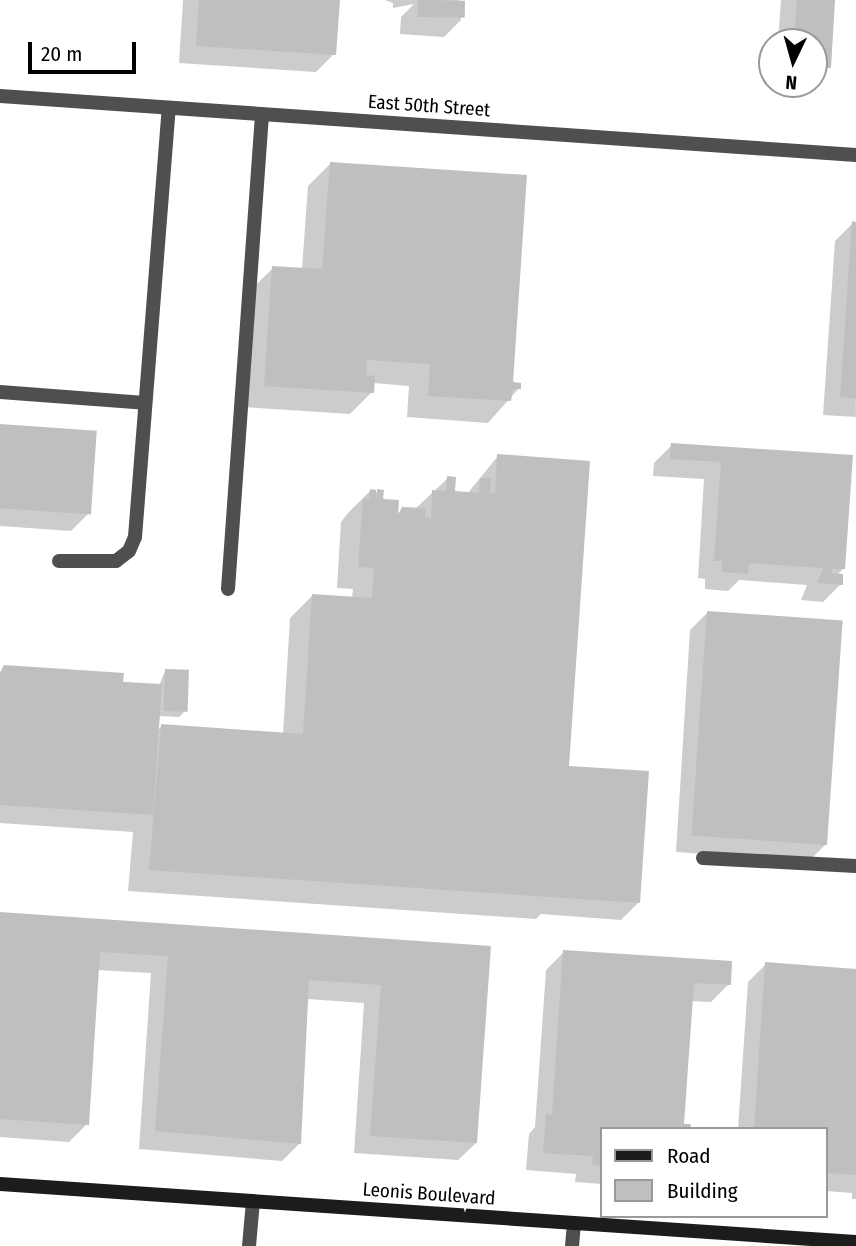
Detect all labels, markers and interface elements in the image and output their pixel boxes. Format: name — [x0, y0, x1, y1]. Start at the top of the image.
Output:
scale bar — [32, 28, 140, 72]
north arrow — [758, 28, 828, 98]
text: 20 m — [41, 41, 82, 67]
text: N — [785, 70, 798, 94]
street label: East 50th Street — [367, 90, 491, 122]
legend — [600, 1127, 828, 1218]
text: Road — [667, 1143, 711, 1169]
street label: Leonis Boulevard — [362, 1178, 496, 1210]
text: Building — [667, 1178, 738, 1204]

